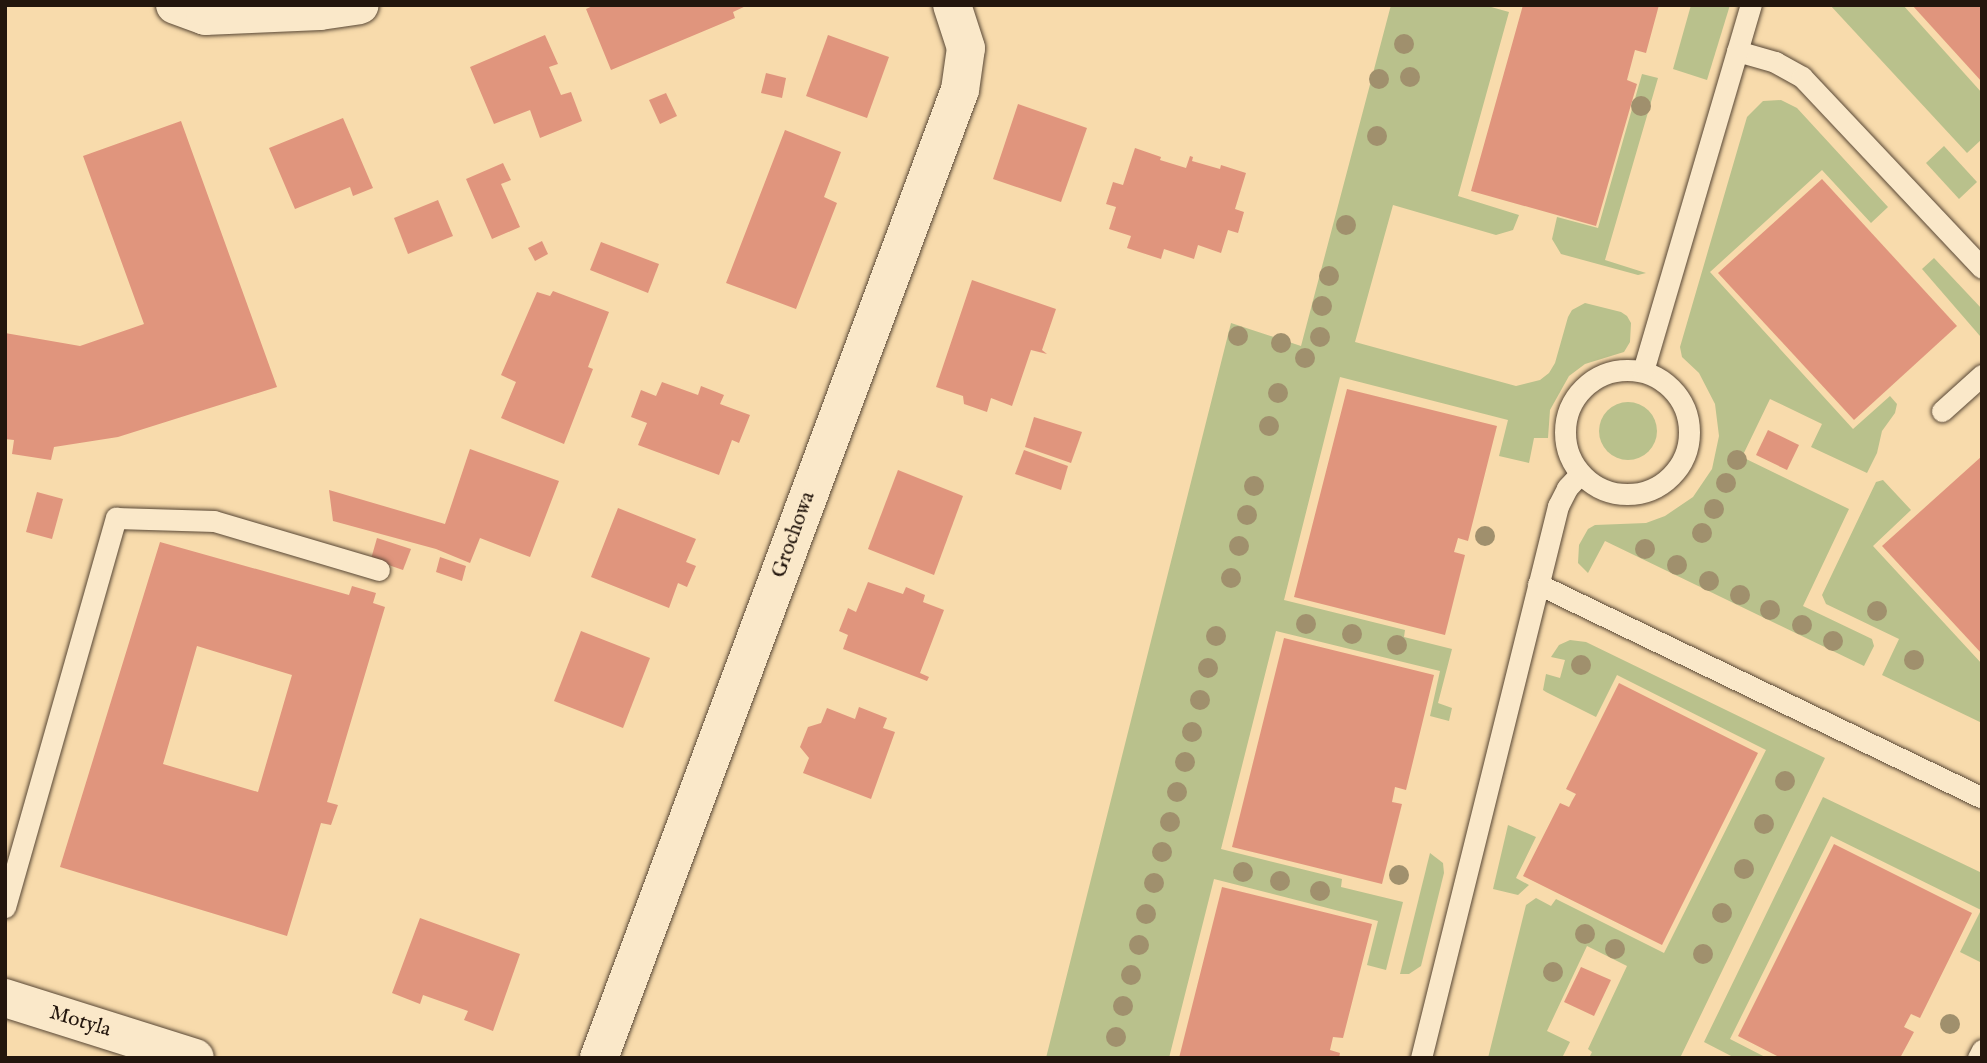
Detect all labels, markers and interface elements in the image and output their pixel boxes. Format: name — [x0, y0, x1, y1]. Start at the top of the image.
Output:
street label: Grochowa — [767, 489, 821, 581]
street label: Motyla — [46, 1001, 114, 1043]

